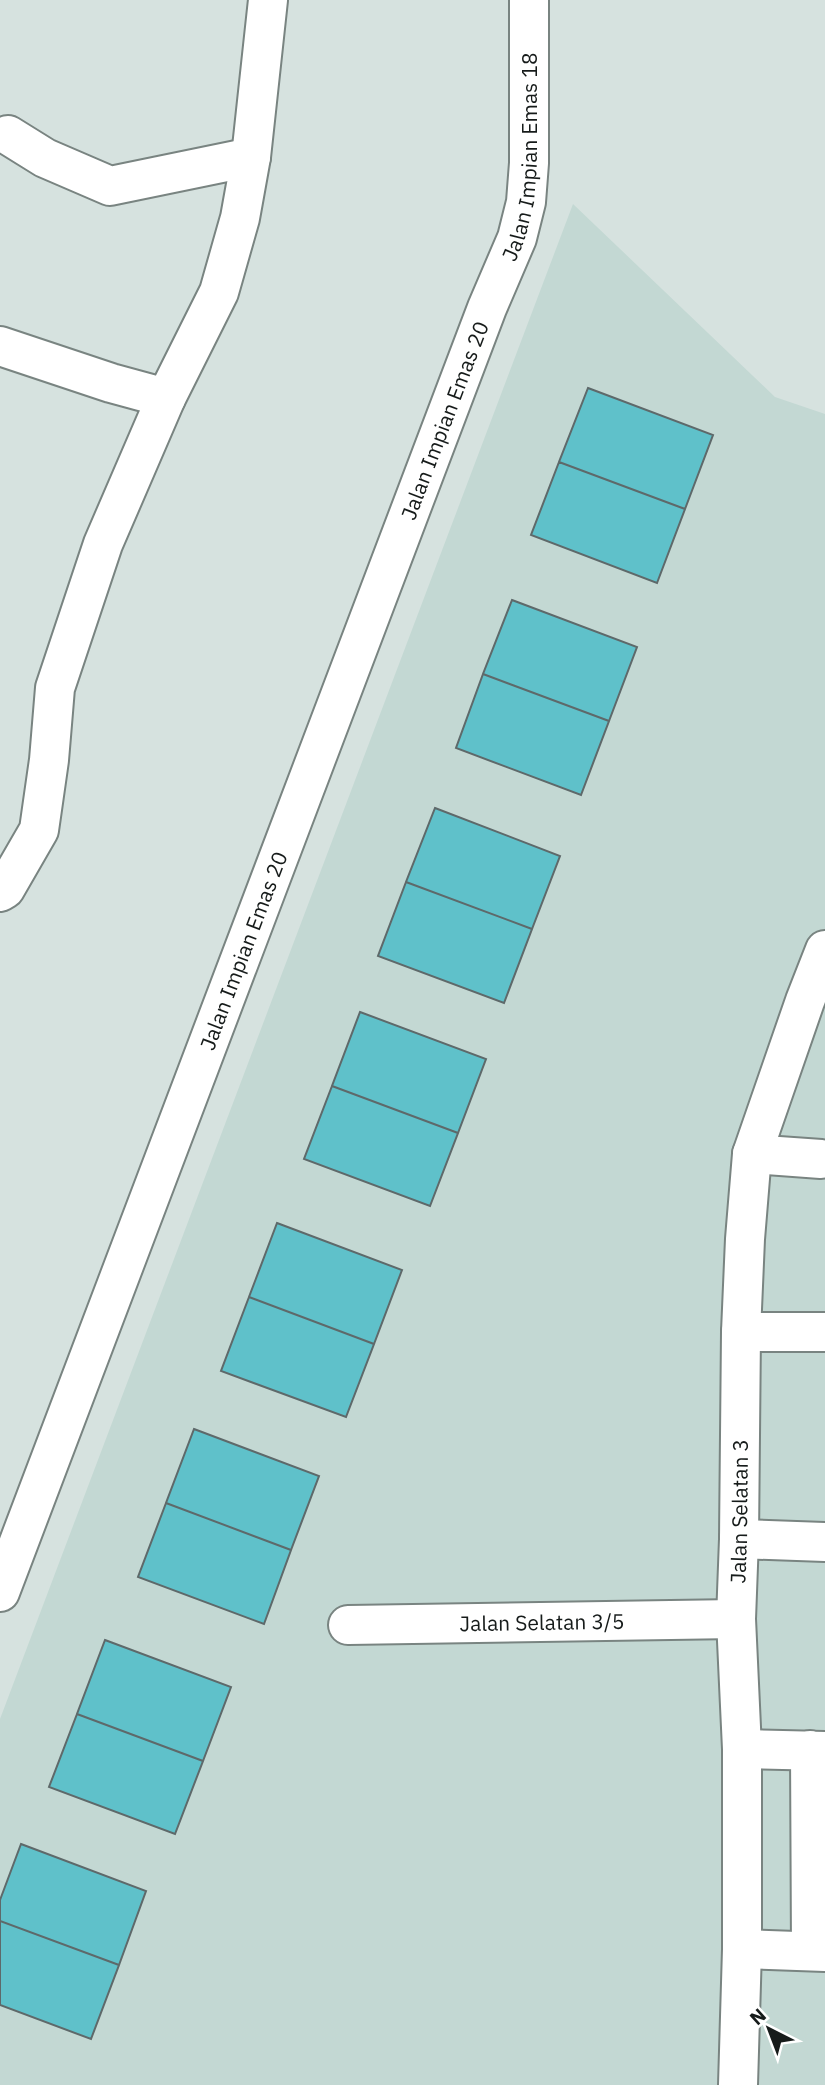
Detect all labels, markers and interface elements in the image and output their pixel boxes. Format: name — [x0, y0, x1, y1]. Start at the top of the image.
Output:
street label: Jalan Impian Emas 18 — [495, 52, 543, 265]
street label: Jalan Impian Emas 20 — [394, 317, 495, 524]
street label: Jalan Impian Emas 20 — [193, 847, 294, 1054]
street label: Jalan Selatan 3 — [723, 1439, 754, 1584]
street label: Jalan Selatan 3/5 — [459, 1607, 625, 1637]
north arrow — [734, 1994, 804, 2064]
text: N — [744, 2003, 771, 2030]

